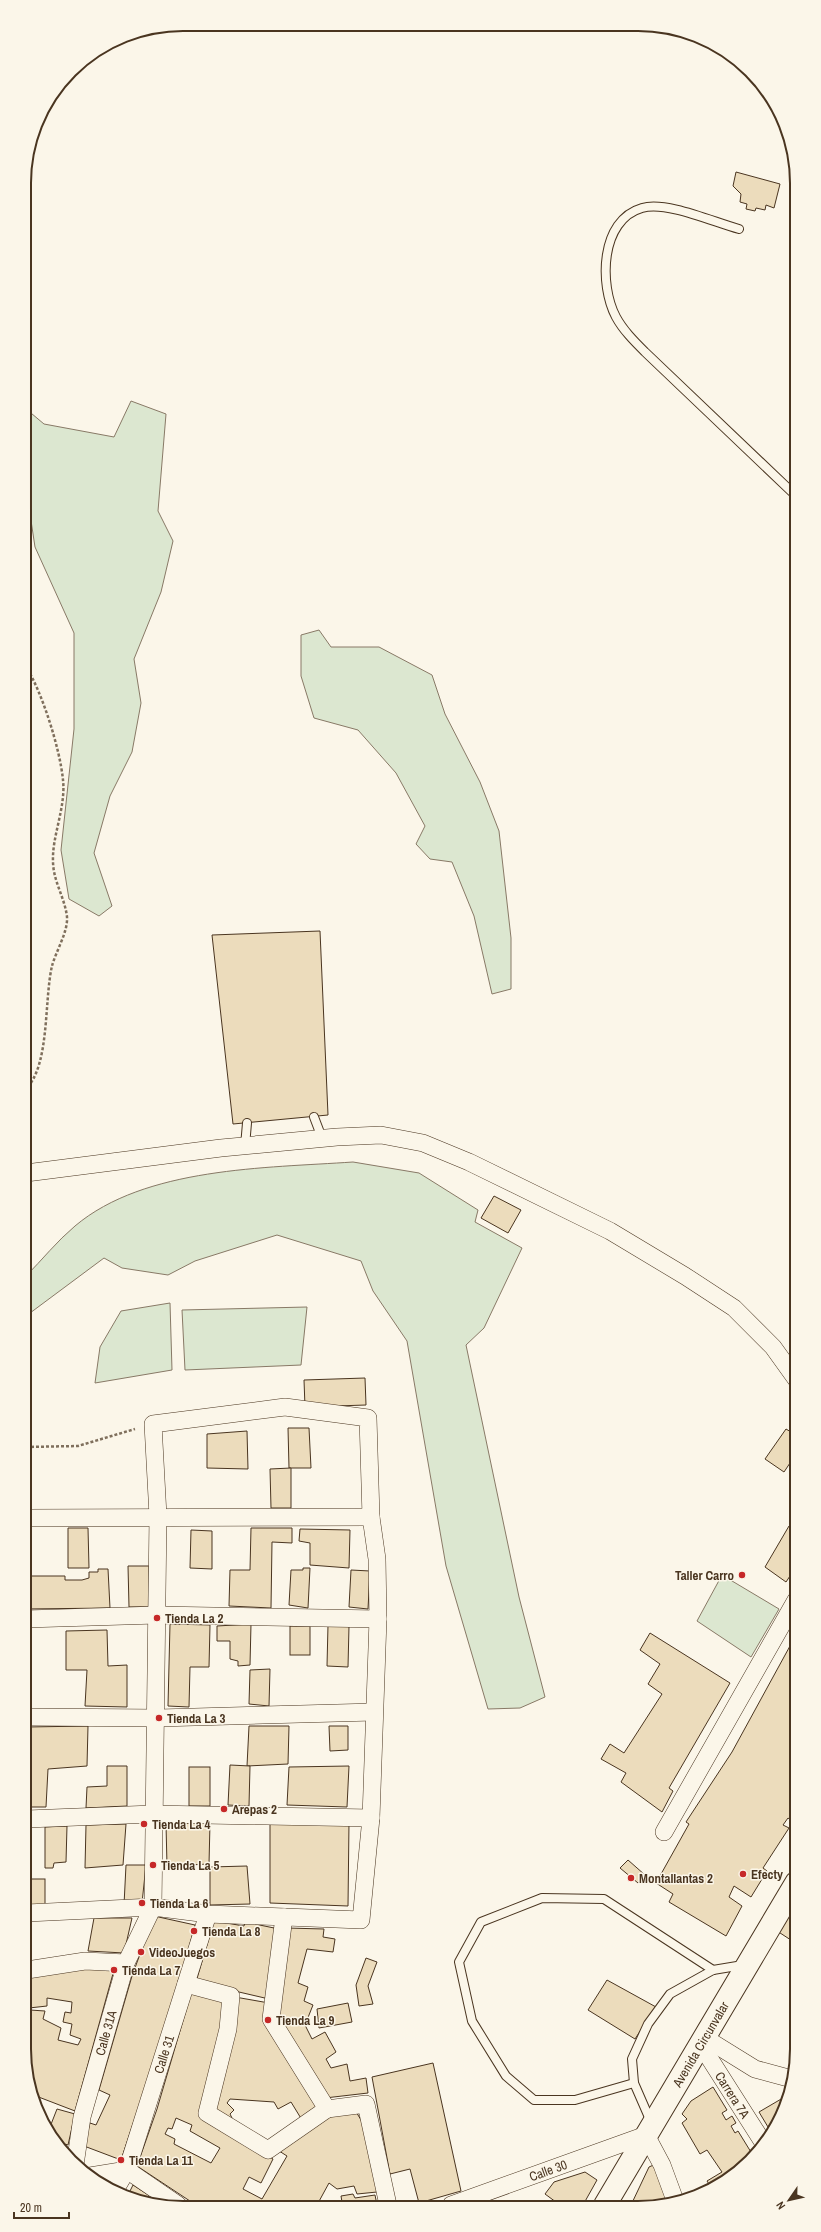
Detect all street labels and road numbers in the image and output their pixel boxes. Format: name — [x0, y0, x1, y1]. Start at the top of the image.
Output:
street label: Avenida Circunvalar — [668, 1998, 733, 2091]
street label: Calle 31A — [91, 2008, 121, 2058]
street label: Calle 31 — [150, 2033, 178, 2075]
street label: Carrera 7A — [711, 2068, 754, 2122]
street label: Calle 30 — [527, 2156, 569, 2185]

